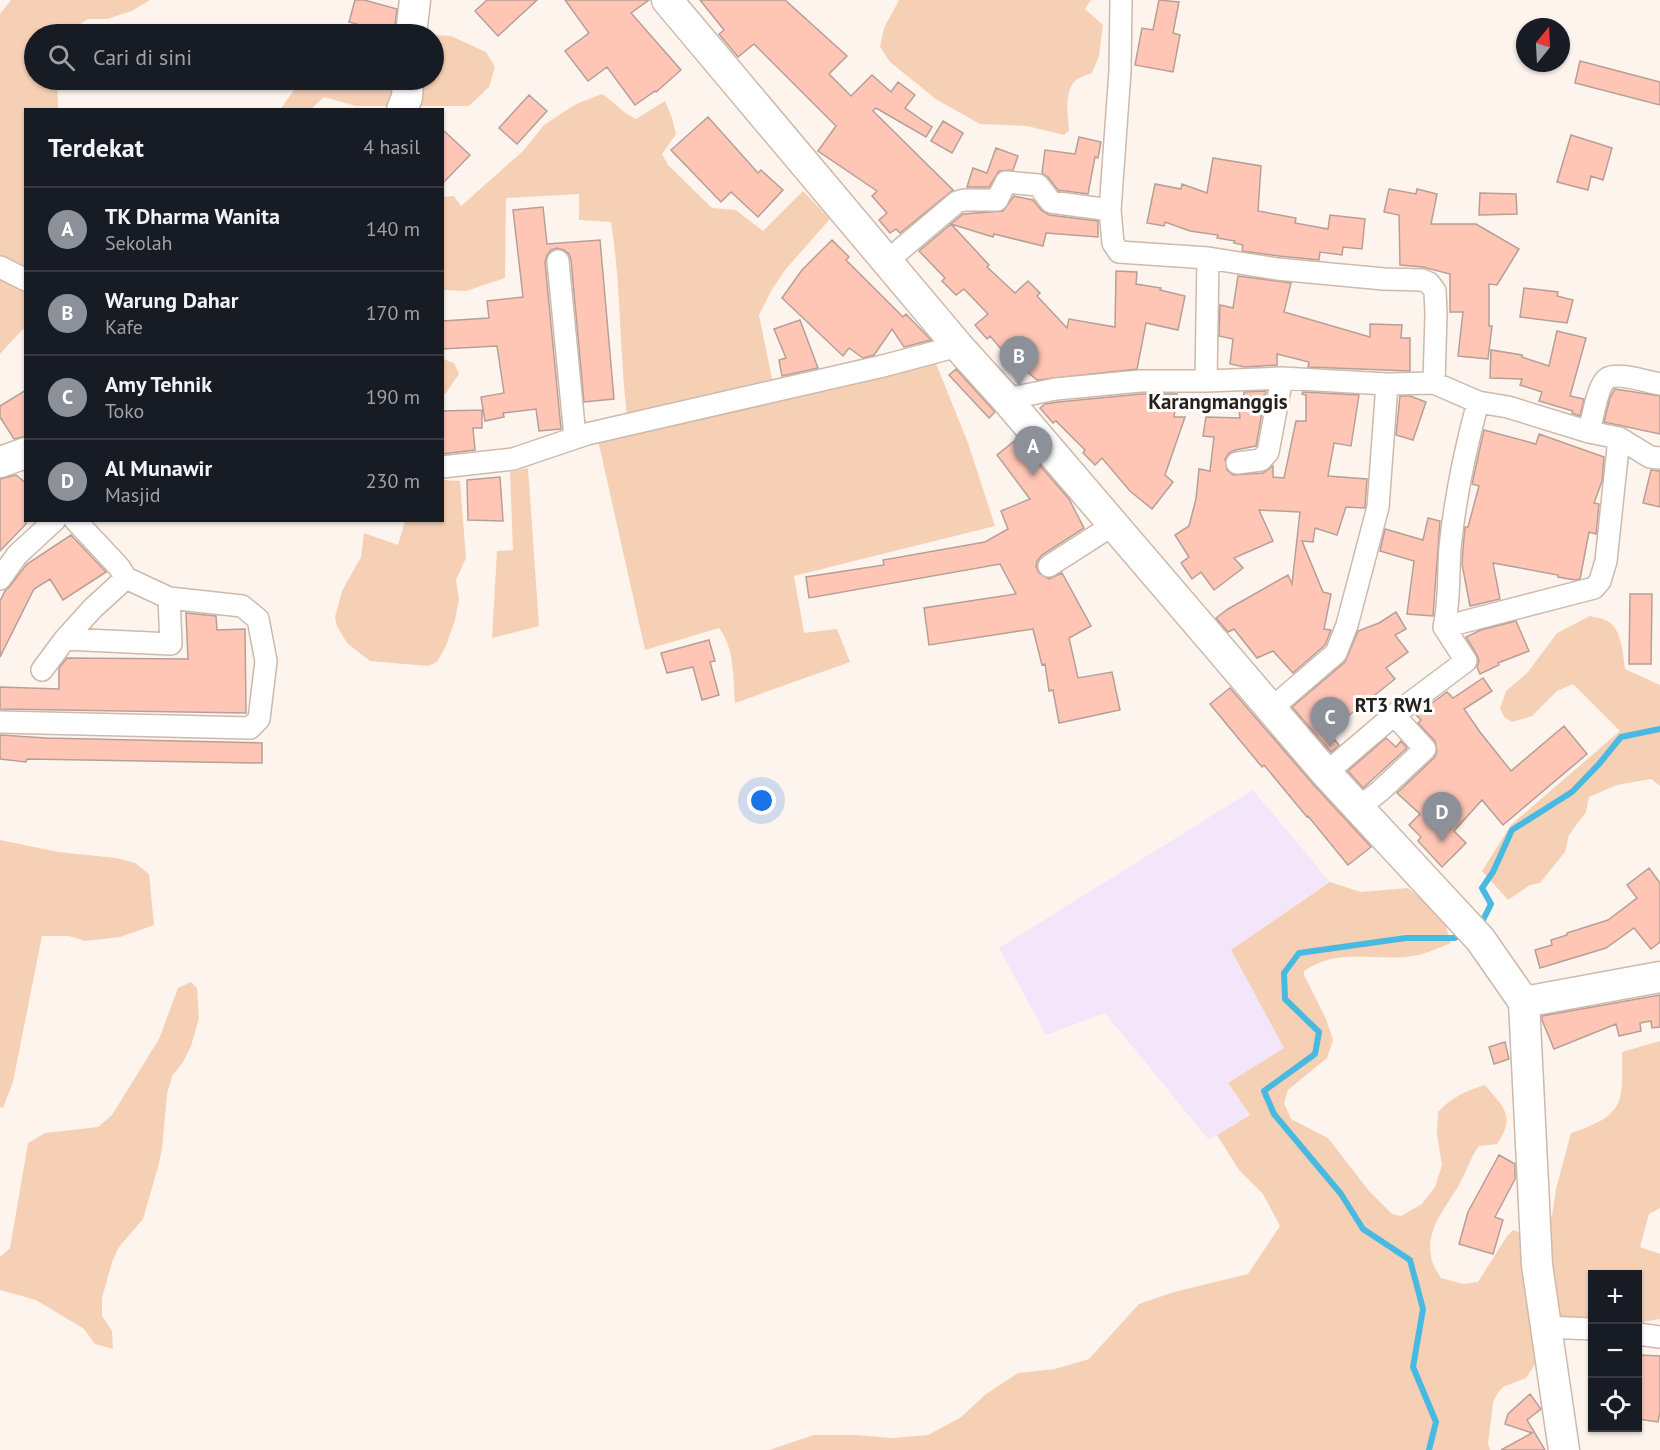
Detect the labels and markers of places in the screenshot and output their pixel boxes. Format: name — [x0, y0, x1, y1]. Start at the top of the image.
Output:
pin: B — [1000, 336, 1038, 386]
pin: A — [1014, 426, 1052, 476]
pin: C — [1310, 698, 1350, 747]
pin: D — [1422, 792, 1462, 842]

